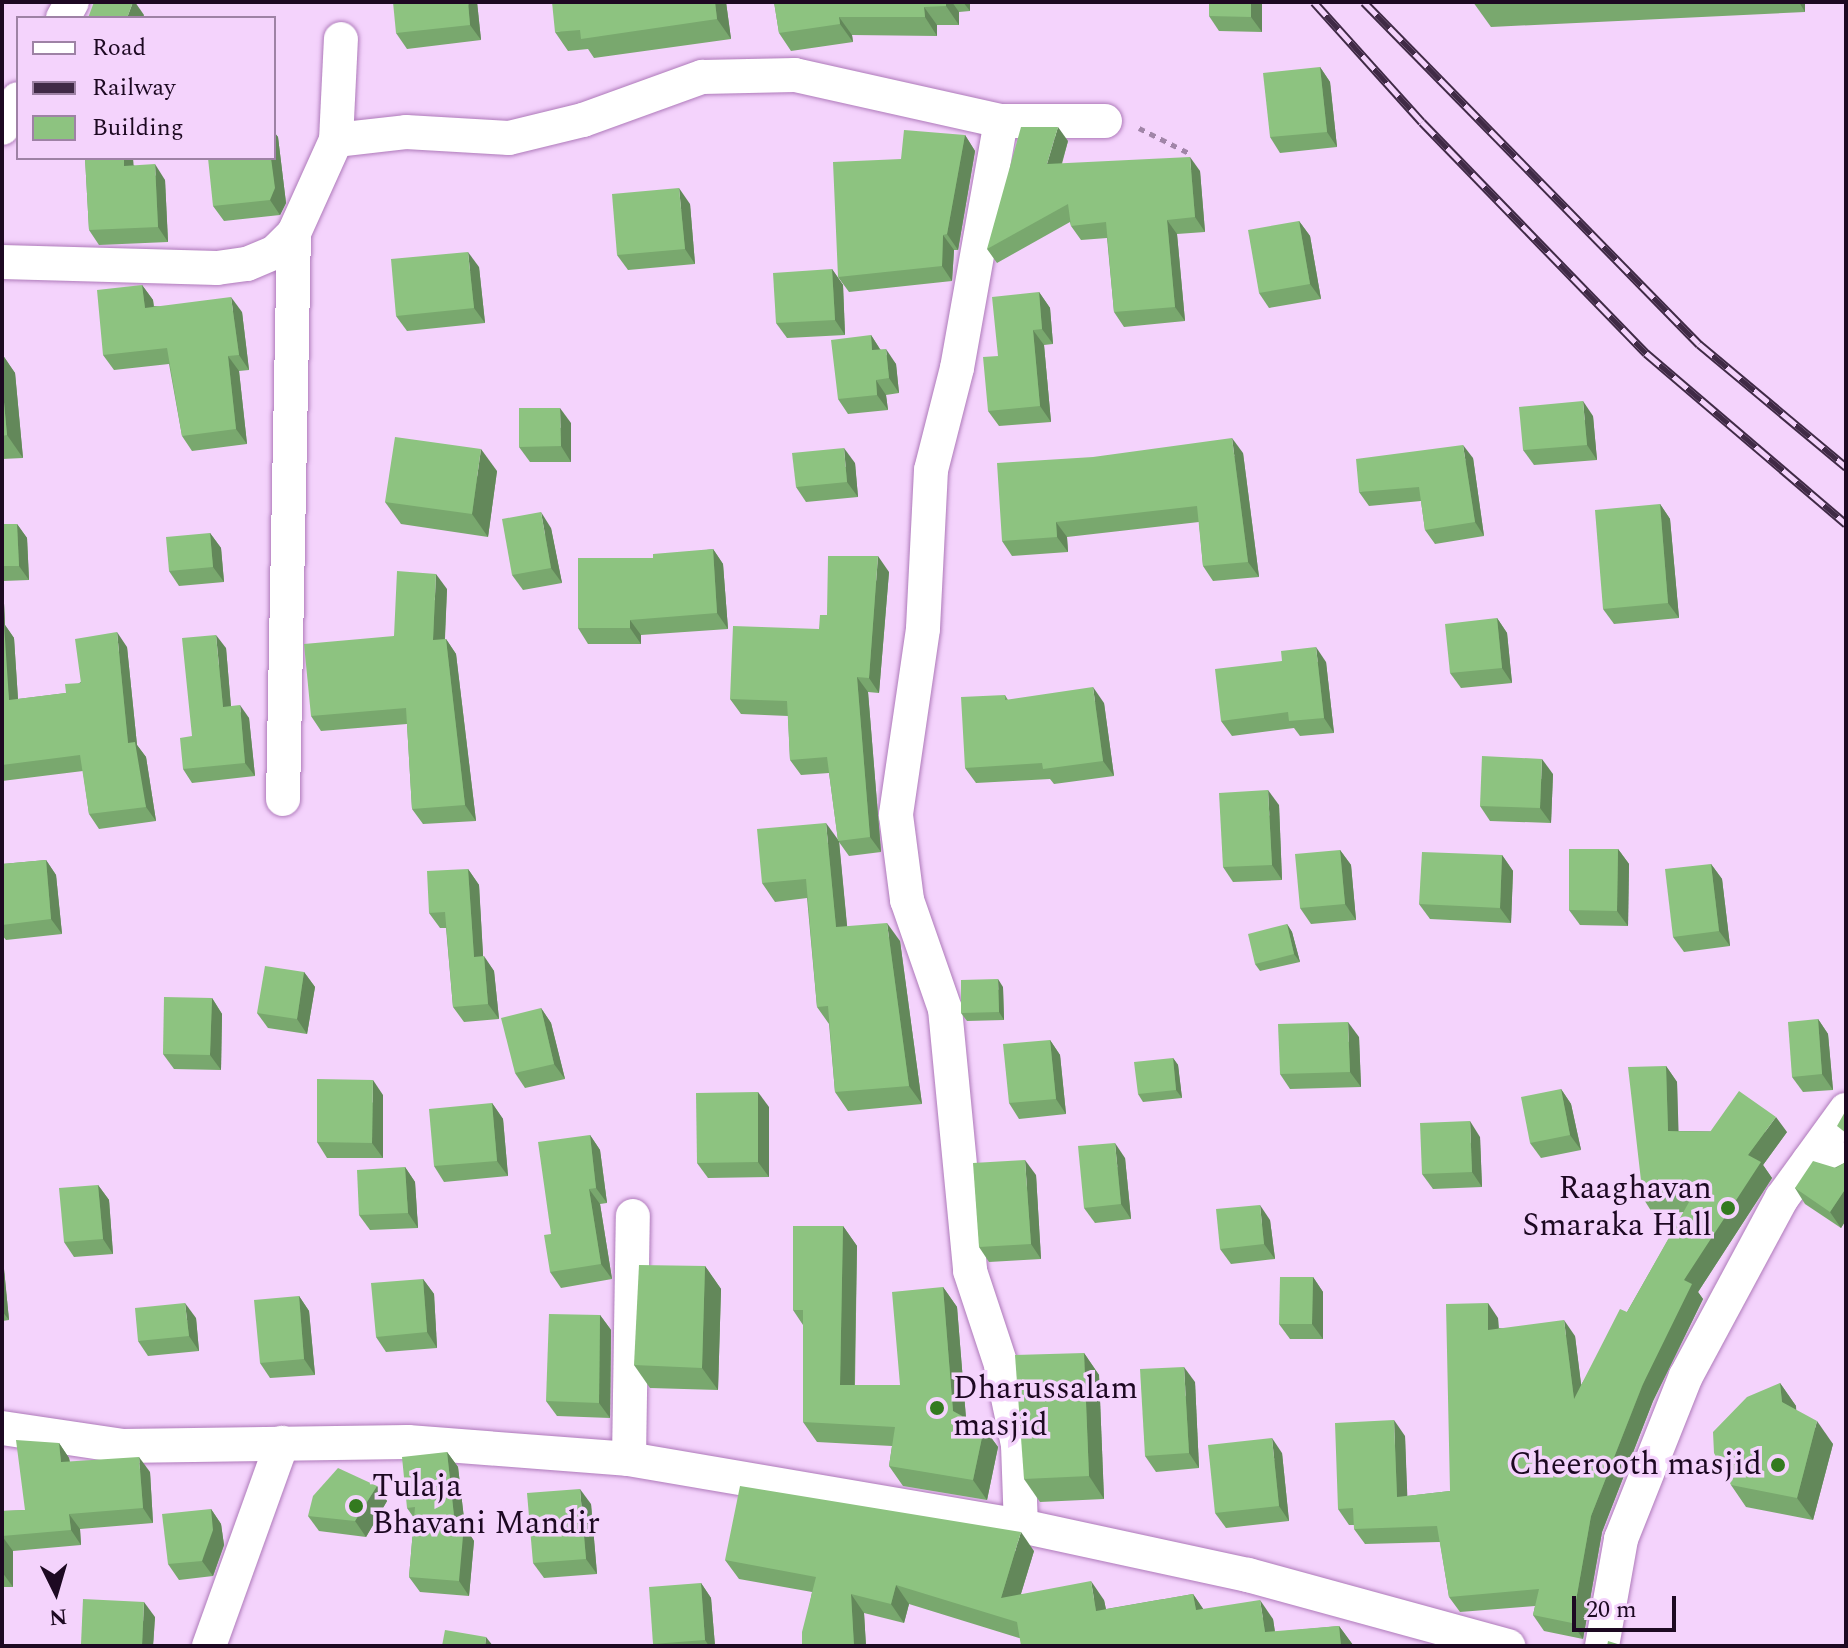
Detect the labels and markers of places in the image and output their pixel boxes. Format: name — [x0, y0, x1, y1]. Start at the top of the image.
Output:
place label: Raaghavan Smaraka Hall — [1522, 1171, 1712, 1246]
marker: Raaghavan Smaraka Hall — [1719, 1199, 1737, 1217]
place label: Dharussalam masjid — [953, 1371, 1138, 1446]
marker: Dharussalam masjid — [928, 1399, 946, 1417]
place label: Cheerooth masjid — [1509, 1446, 1762, 1484]
marker: Cheerooth masjid — [1769, 1456, 1787, 1474]
place label: Tulaja Bhavani Mandir — [372, 1469, 600, 1544]
marker: Tulaja Bhavani Mandir — [347, 1497, 365, 1515]

